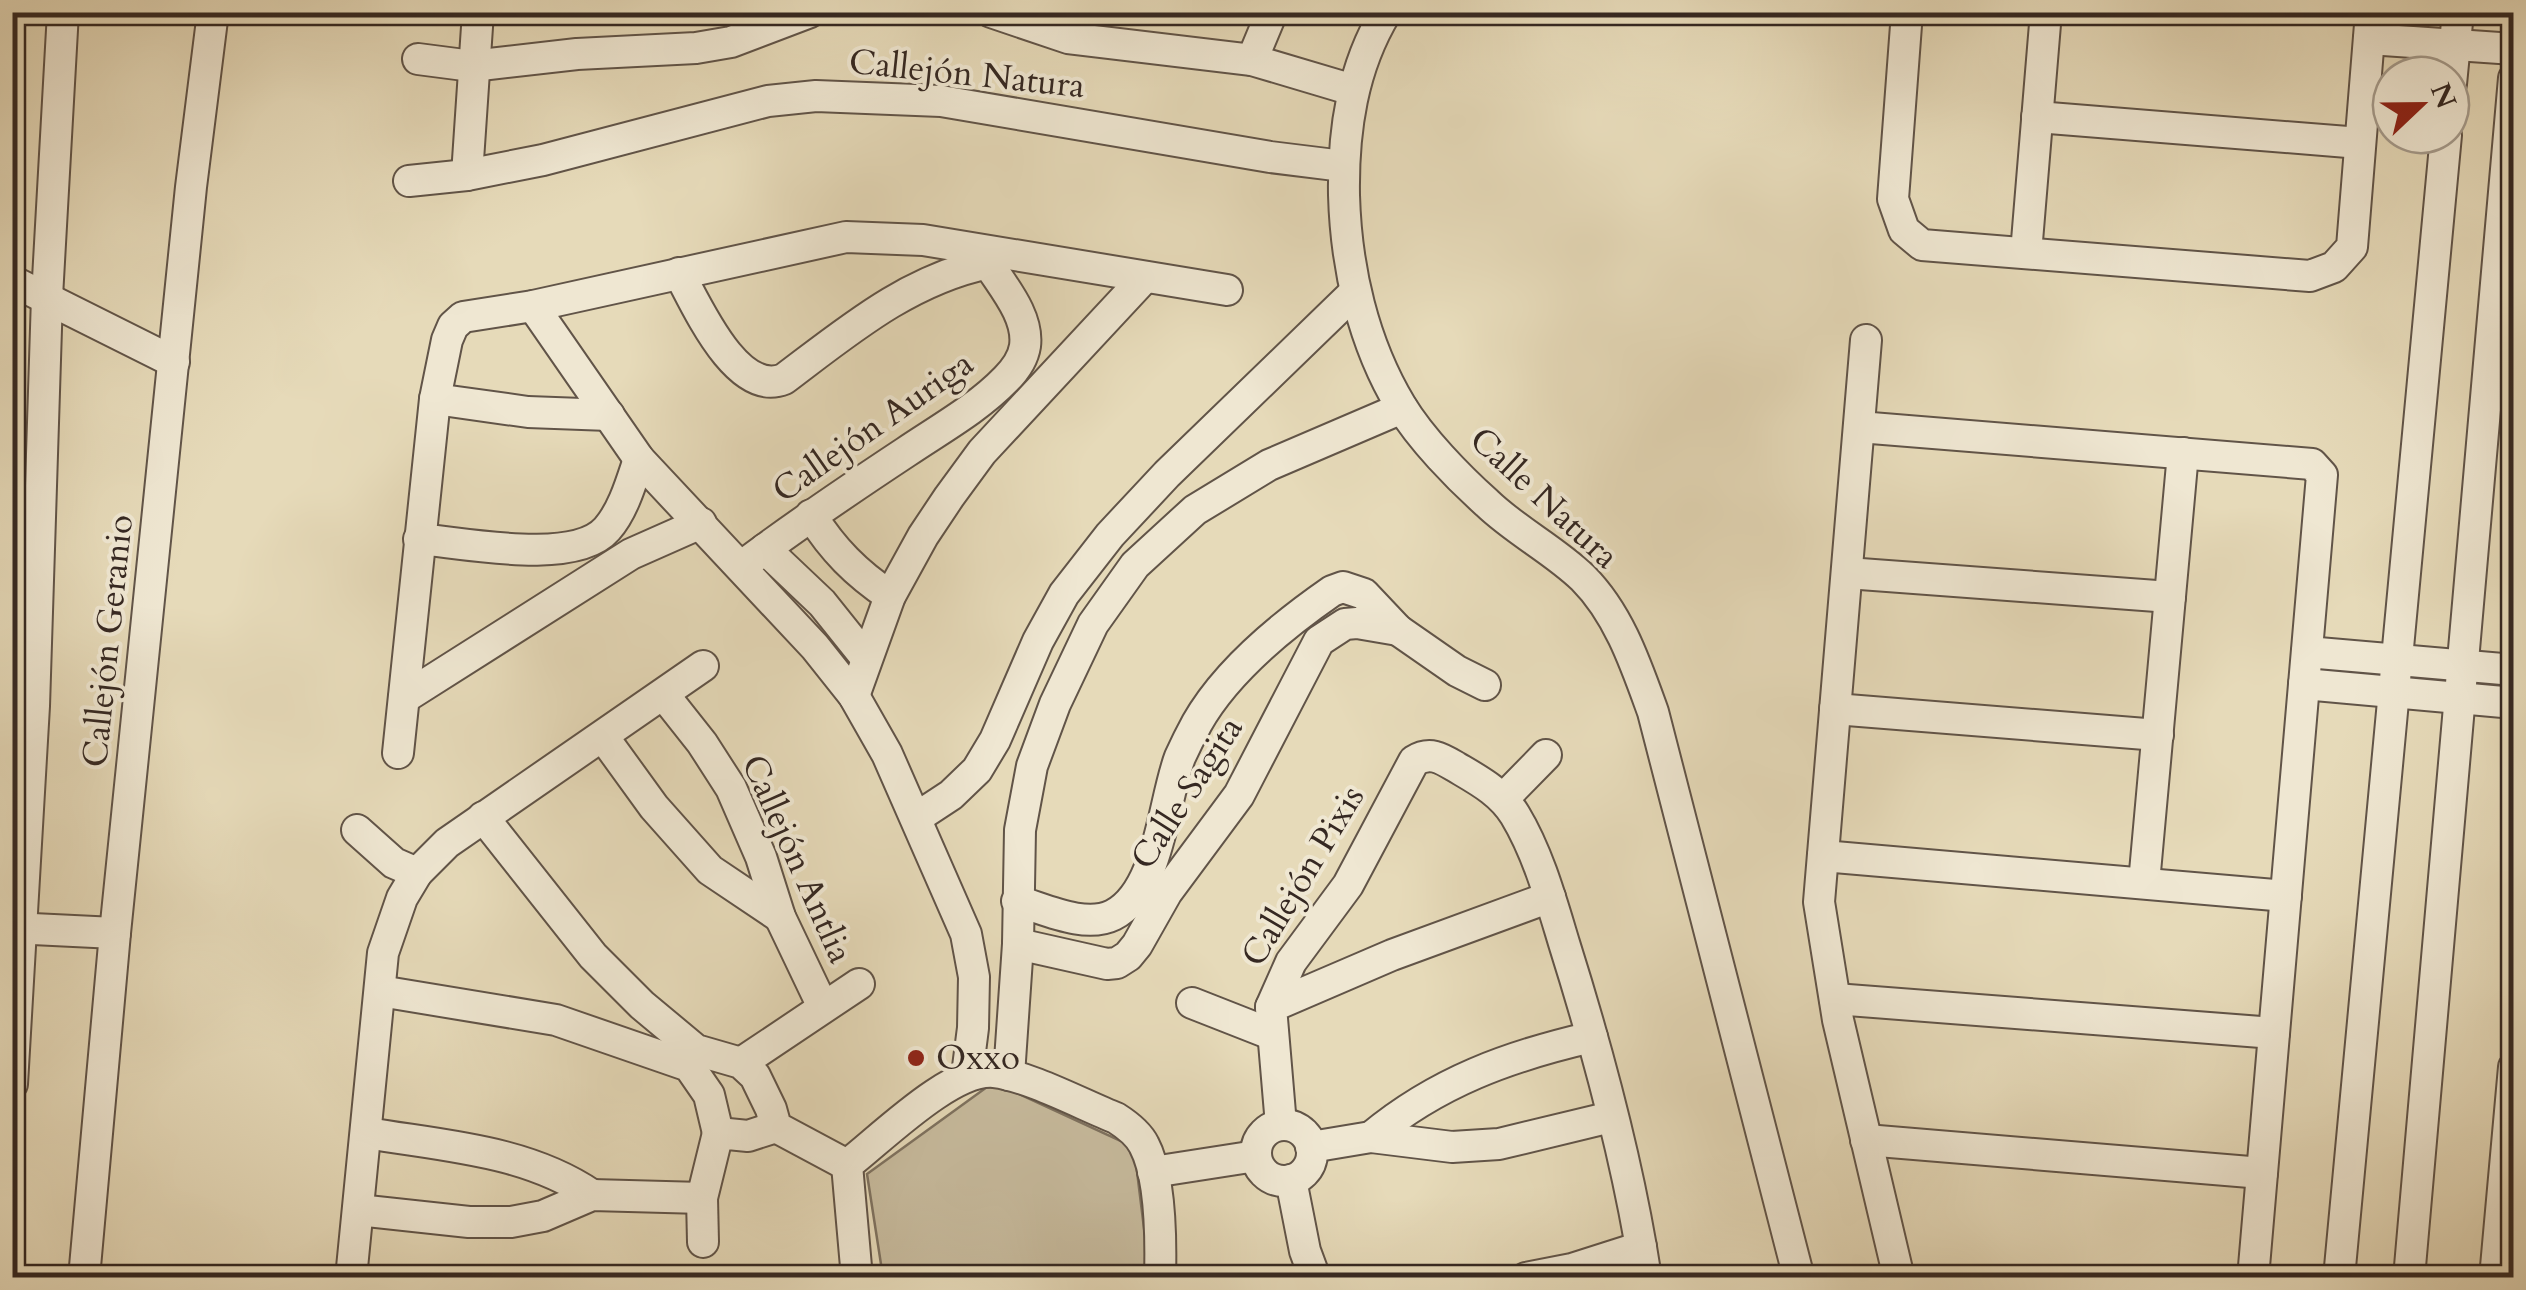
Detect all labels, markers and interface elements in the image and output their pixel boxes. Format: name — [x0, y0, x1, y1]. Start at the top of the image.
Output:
street label: Callejón Natura — [847, 38, 1087, 110]
north arrow — [2371, 55, 2471, 155]
text: N — [2421, 78, 2465, 114]
street label: Callejón Auriga — [763, 340, 983, 514]
street label: Calle Natura — [1459, 416, 1629, 580]
street label: Callejón Geranio — [71, 512, 145, 770]
street label: Calle Sagita — [1120, 707, 1254, 879]
street label: Callejón Antlia — [730, 747, 864, 971]
street label: Callejón Pixis — [1230, 777, 1376, 975]
place label: Oxxo — [936, 1034, 1020, 1082]
marker: Oxxo — [905, 1047, 927, 1069]

